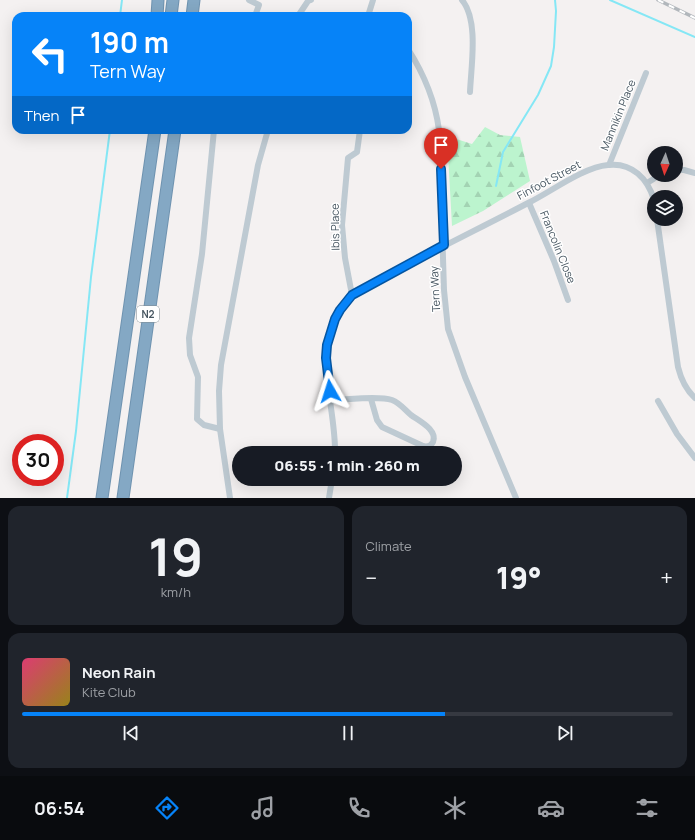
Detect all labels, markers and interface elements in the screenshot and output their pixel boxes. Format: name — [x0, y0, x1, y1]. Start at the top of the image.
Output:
text: 190 m — [90, 23, 169, 61]
icon: left — [24, 28, 76, 80]
text: Tern Way — [90, 59, 166, 83]
street label: Mannikin Place — [596, 77, 639, 153]
icon: arrive — [67, 104, 89, 126]
text: Then — [24, 105, 59, 126]
pin — [424, 128, 458, 169]
icon: arrive — [430, 134, 452, 156]
north arrow — [647, 146, 683, 182]
map controls — [647, 146, 683, 226]
street label: Finfoot Street — [514, 156, 583, 203]
button: layers — [647, 190, 683, 226]
street label: Ibis Place — [327, 203, 342, 251]
street label: Francolin Close — [537, 208, 580, 286]
street label: Tern Way — [426, 265, 443, 312]
road number: N2 — [137, 306, 159, 322]
position arrow — [309, 370, 351, 412]
speed limit sign: 30 — [12, 434, 64, 486]
text: 06:55 · 1 min · 260 m — [274, 455, 420, 476]
text: 19 — [148, 521, 203, 592]
text: Climate — [366, 537, 412, 555]
text: 19° — [496, 557, 542, 598]
text: − — [366, 563, 377, 593]
text: + — [660, 563, 673, 593]
text: km/h — [161, 583, 191, 601]
text: Neon Rain — [82, 662, 156, 683]
text: Kite Club — [82, 683, 136, 701]
icon: previous — [120, 722, 142, 744]
icon: pause — [337, 722, 359, 744]
icon: next — [554, 722, 576, 744]
icon: directions — [153, 794, 181, 822]
icon: music — [249, 794, 277, 822]
icon: phone — [345, 794, 373, 822]
icon: climate — [441, 794, 469, 822]
icon: car — [537, 794, 565, 822]
icon: filters — [633, 794, 661, 822]
text: 06:54 — [34, 796, 85, 820]

